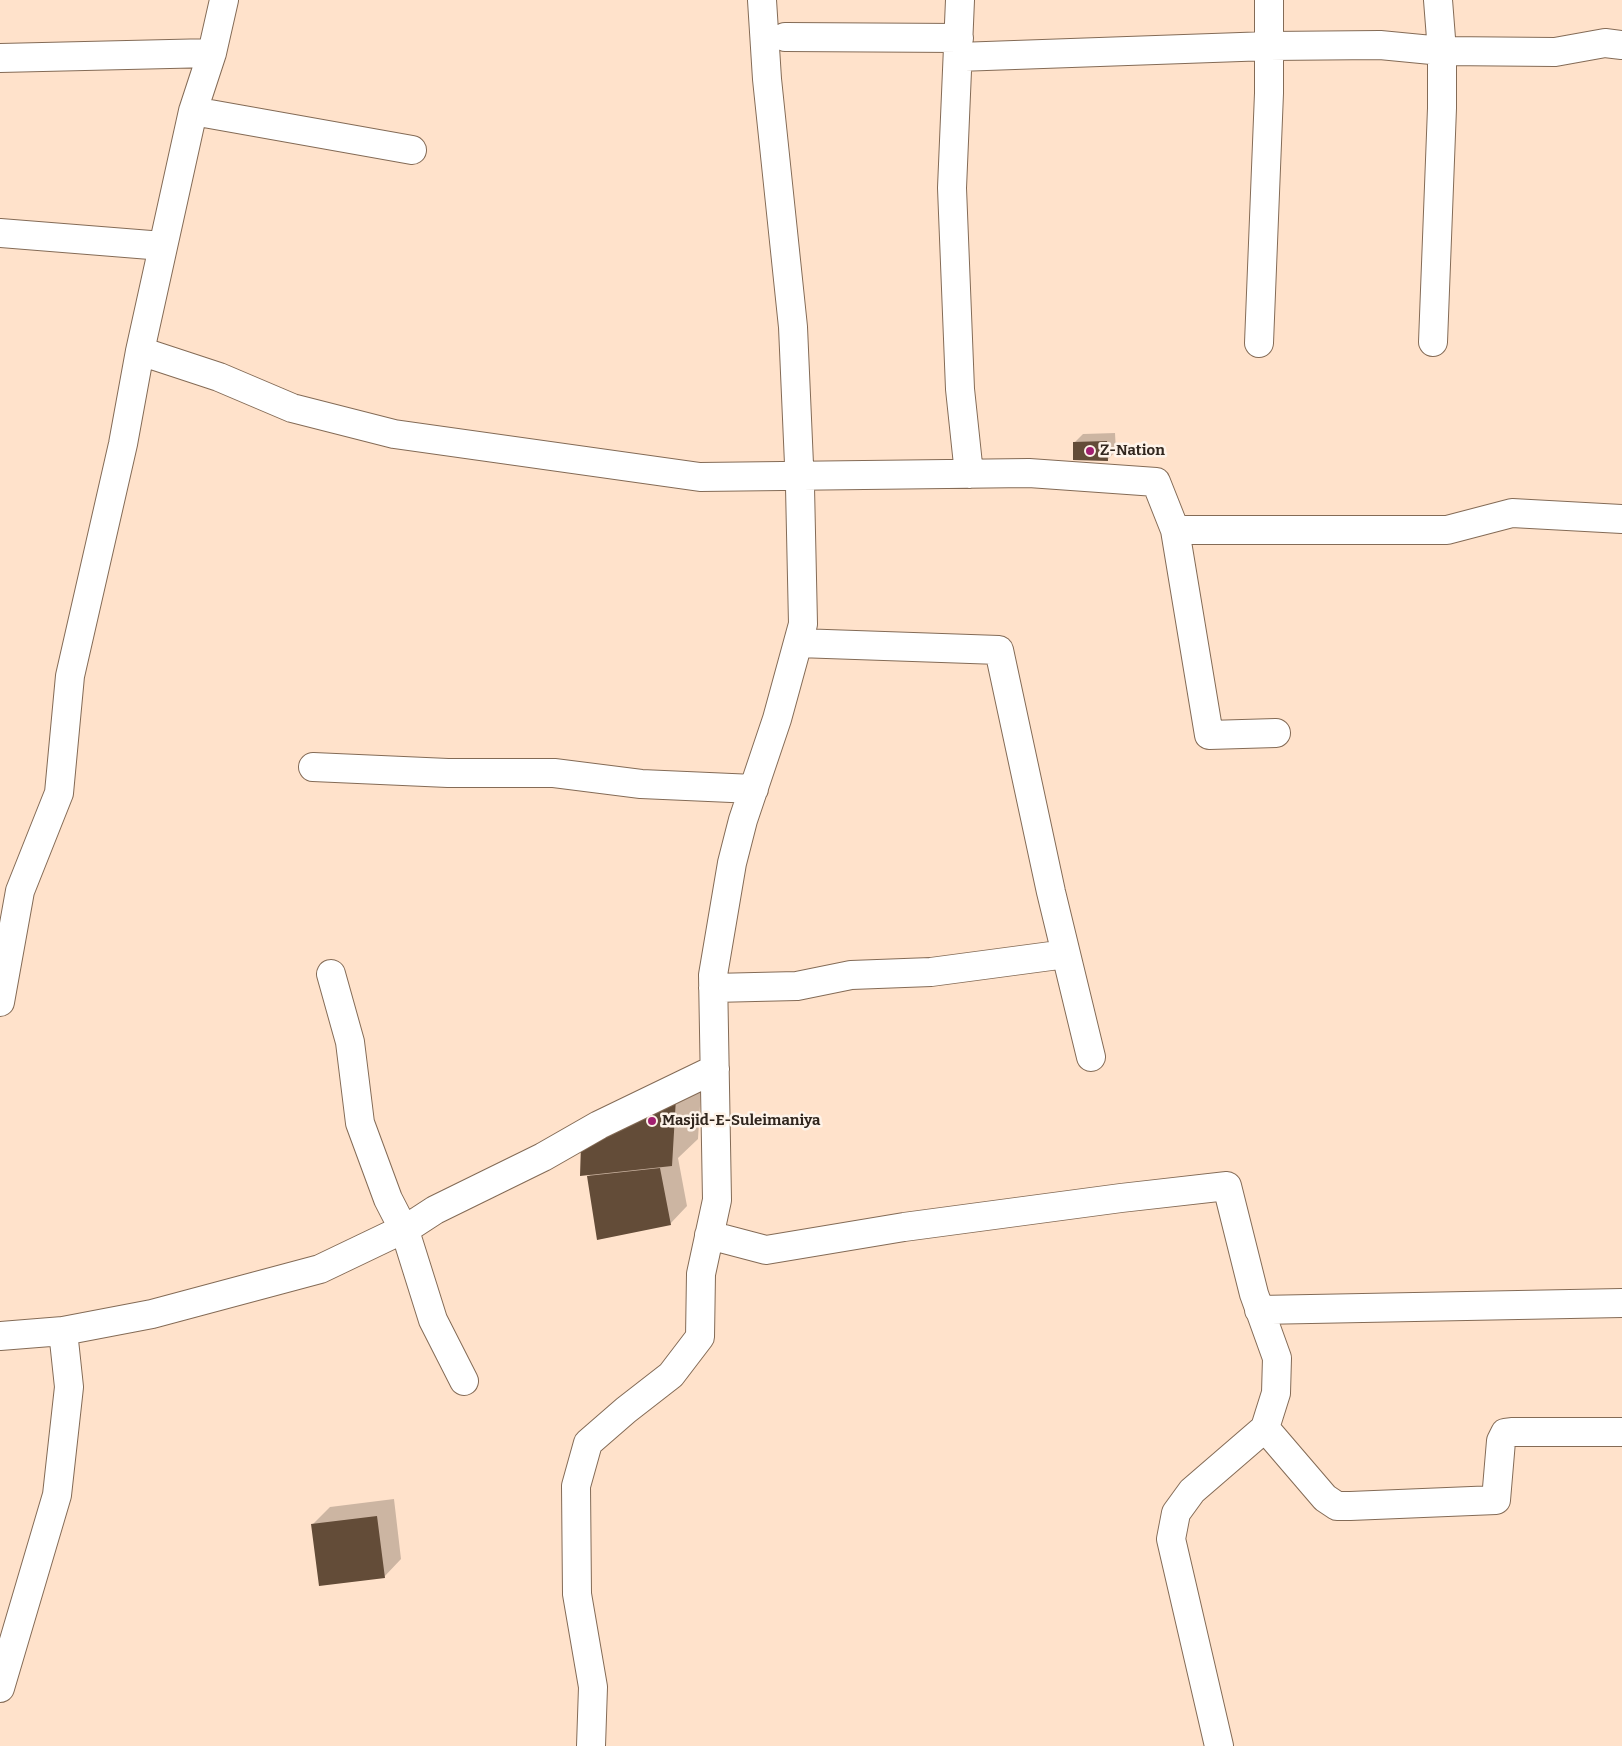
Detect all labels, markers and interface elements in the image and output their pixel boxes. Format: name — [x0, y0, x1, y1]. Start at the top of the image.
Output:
place label: Z-Nation — [1100, 442, 1165, 460]
marker: Z-Nation — [1084, 445, 1096, 457]
place label: Masjid-E-Suleimaniya — [662, 1112, 820, 1130]
marker: Masjid-E-Suleimaniya — [646, 1115, 658, 1127]

